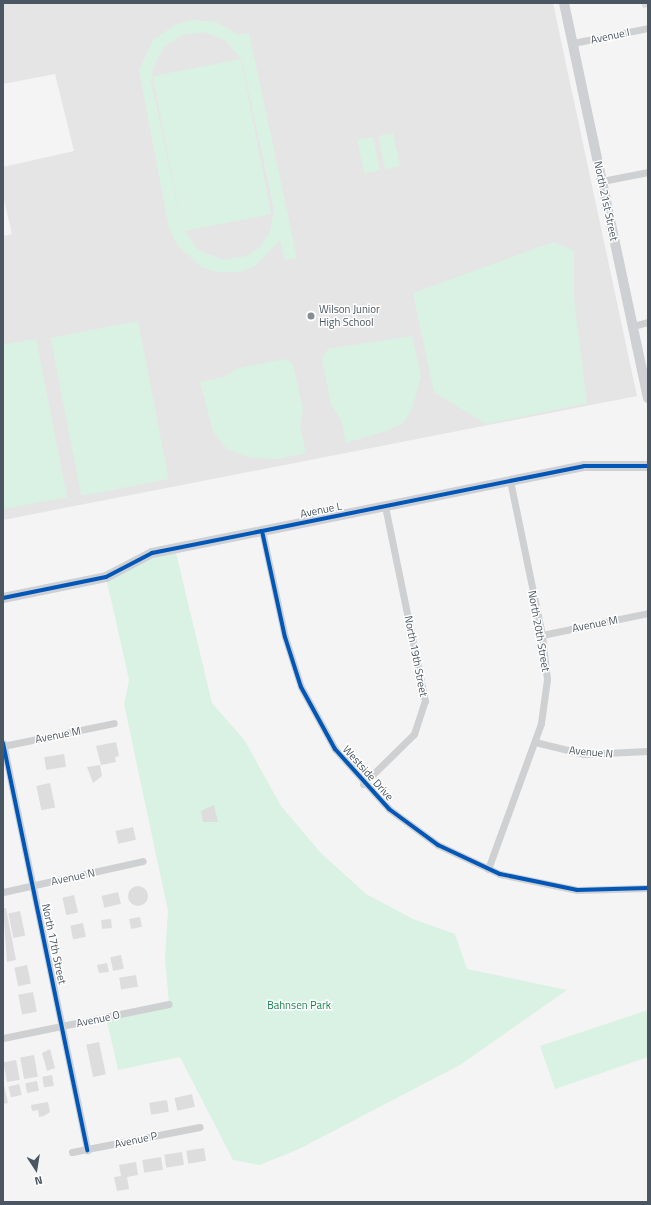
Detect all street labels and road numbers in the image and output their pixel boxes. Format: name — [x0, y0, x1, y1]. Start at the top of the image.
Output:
street label: Avenue I — [589, 25, 631, 47]
street label: North 21st Street — [591, 160, 621, 242]
street label: Avenue L — [299, 500, 343, 520]
street label: North 20th Street — [525, 589, 553, 673]
street label: Avenue M — [571, 613, 619, 635]
street label: North 19th Street — [402, 614, 430, 698]
street label: Avenue M — [34, 724, 82, 746]
street label: Westside Drive — [340, 743, 396, 803]
street label: Avenue N — [568, 743, 614, 761]
street label: Avenue N — [50, 866, 96, 888]
street label: North 17th Street — [39, 902, 69, 986]
street label: Avenue O — [75, 1008, 121, 1030]
street label: Avenue P — [113, 1129, 159, 1151]

